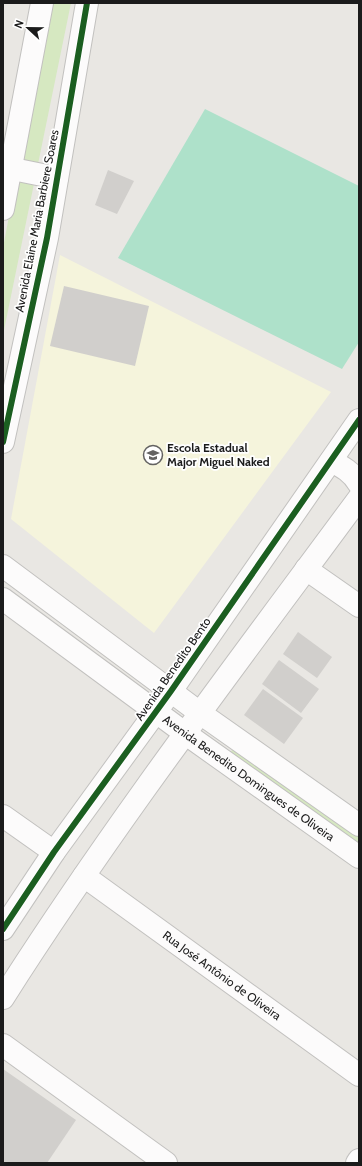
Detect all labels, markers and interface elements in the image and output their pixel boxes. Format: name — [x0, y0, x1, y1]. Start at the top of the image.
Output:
north arrow — [8, 8, 48, 48]
text: N — [11, 18, 27, 30]
street label: Avenida Elaine Maria Barbiere Soares — [11, 128, 62, 313]
place label: Escola Estadual Major Miguel Naked — [167, 440, 270, 469]
school or university icon: Escola Estadual Major Miguel Naked — [142, 444, 164, 466]
street label: Avenida Benedito Bento — [131, 614, 214, 723]
street label: Avenida Benedito Domingues de Oliveira — [160, 711, 338, 844]
street label: Rua José Antônio de Oliveira — [160, 927, 284, 1023]

